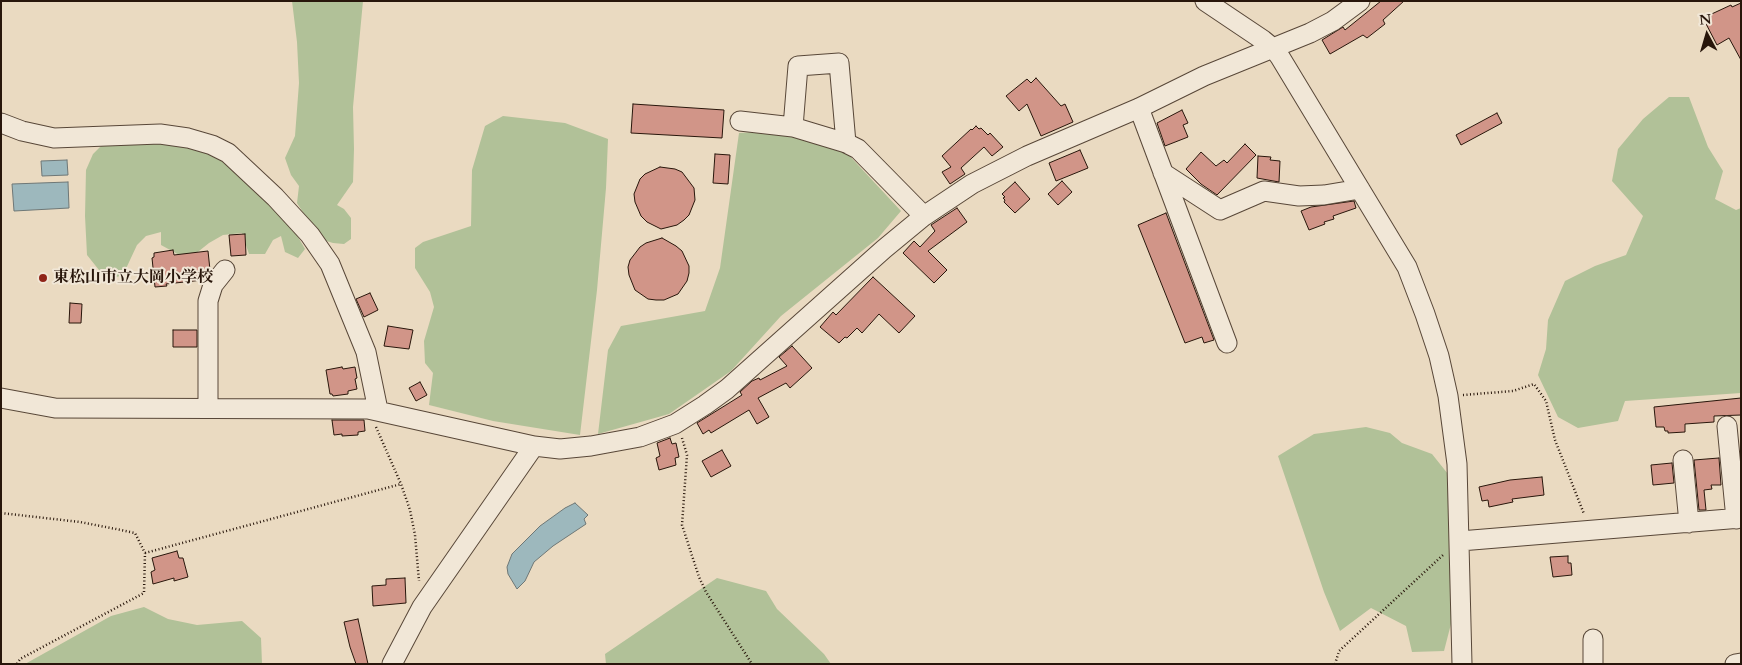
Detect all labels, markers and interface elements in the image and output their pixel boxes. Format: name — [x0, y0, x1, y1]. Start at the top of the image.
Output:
north arrow — [1682, 10, 1732, 60]
text: N — [1698, 10, 1712, 30]
place label: 東松山市立大岡小学校 — [53, 268, 213, 288]
marker: 東松山市立大岡小学校 — [37, 272, 49, 284]

